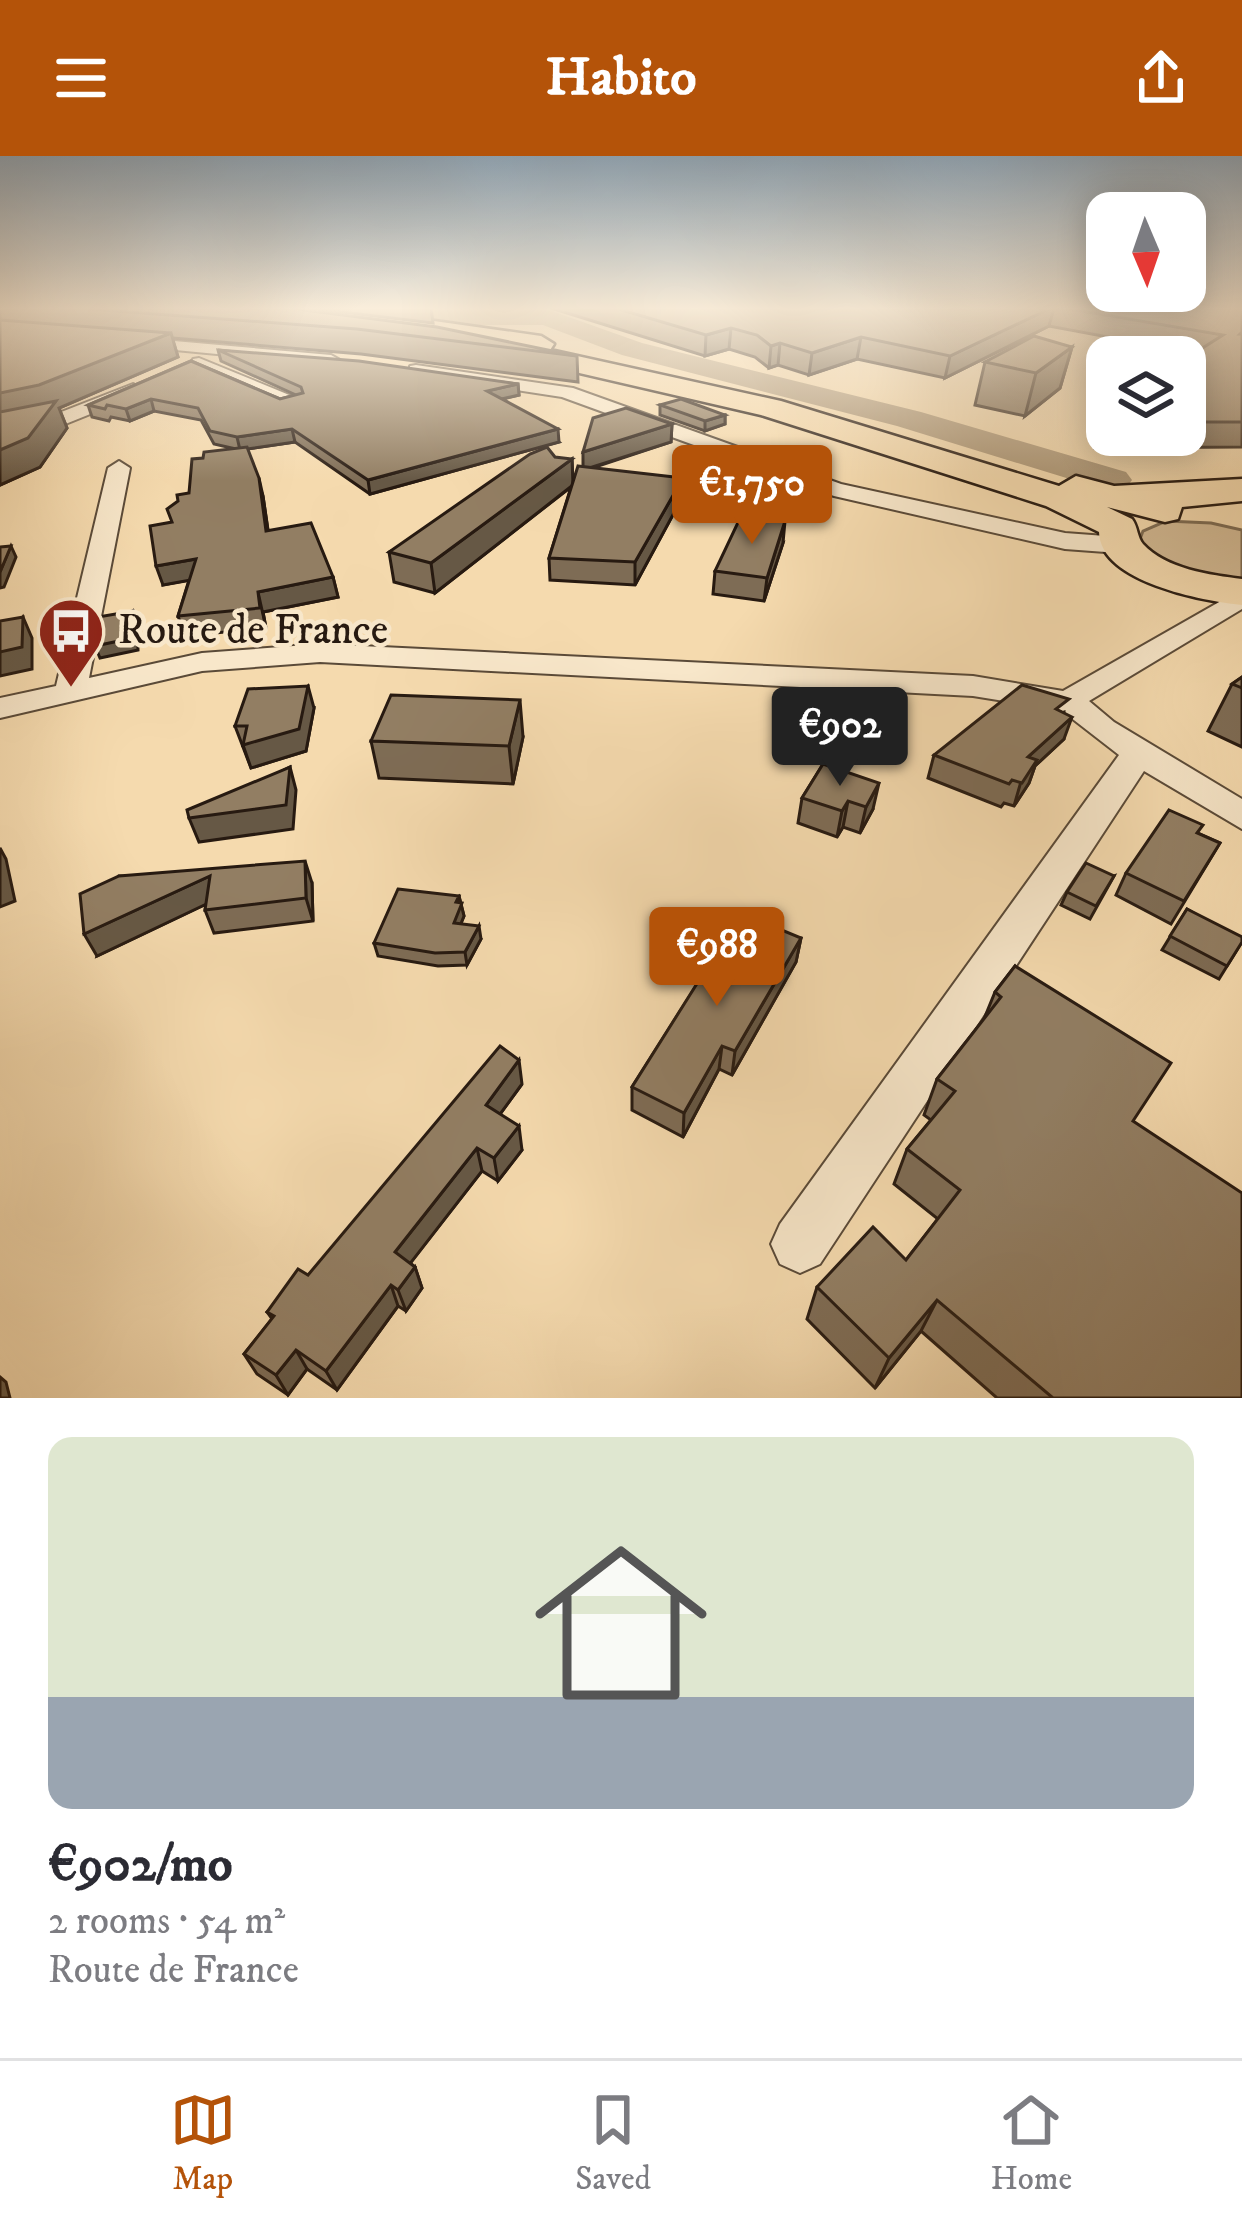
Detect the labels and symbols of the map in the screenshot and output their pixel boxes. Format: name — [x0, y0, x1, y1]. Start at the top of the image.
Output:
north arrow — [1086, 192, 1206, 312]
pin: €1,750 — [654, 445, 850, 547]
bus stop icon: Route de France — [36, 596, 106, 690]
place label: Route de France — [118, 605, 388, 657]
pin: €902 — [769, 687, 911, 789]
pin: €988 — [646, 907, 788, 1009]

